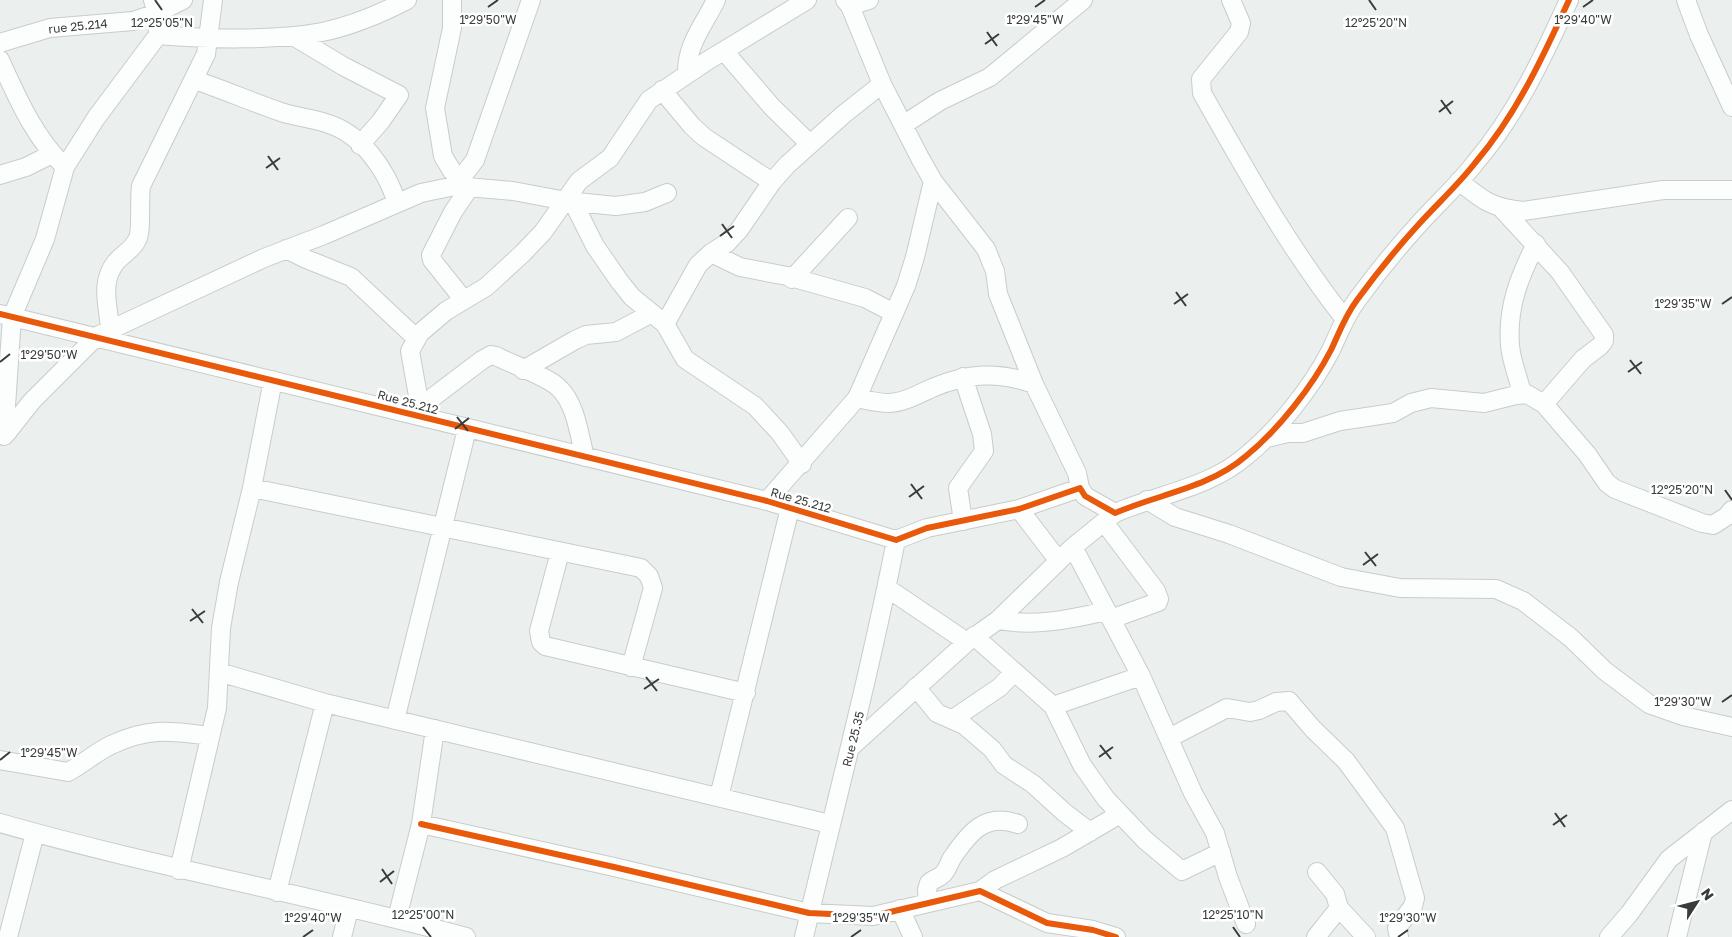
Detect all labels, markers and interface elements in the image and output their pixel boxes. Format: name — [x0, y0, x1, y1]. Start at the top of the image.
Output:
text: 1°29'50"W — [459, 12, 517, 27]
text: 1°29'45"W — [1006, 12, 1064, 27]
text: 1°29'40"W — [1554, 12, 1612, 27]
street label: rue 25.214 — [48, 15, 108, 37]
text: 12°25'05"N — [131, 15, 193, 30]
text: 12°25'20"N — [1345, 15, 1407, 30]
text: 1°29'35"W — [1655, 296, 1712, 311]
text: 1°29'50"W — [20, 347, 78, 362]
street label: Rue 25.212 — [376, 387, 440, 417]
text: 12°25'20"N — [1651, 482, 1713, 497]
street label: Rue 25.212 — [769, 484, 833, 516]
text: 1°29'30"W — [1654, 694, 1712, 709]
street label: Rue 25.35 — [839, 710, 867, 768]
text: 1°29'45"W — [20, 745, 78, 760]
north arrow — [1672, 877, 1722, 927]
text: N — [1698, 885, 1718, 903]
text: 12°25'00"N — [392, 907, 454, 922]
text: 12°25'10"N — [1202, 907, 1264, 922]
text: 1°29'40"W — [284, 910, 342, 925]
text: 1°29'35"W — [833, 910, 890, 925]
text: 1°29'30"W — [1379, 910, 1437, 925]

